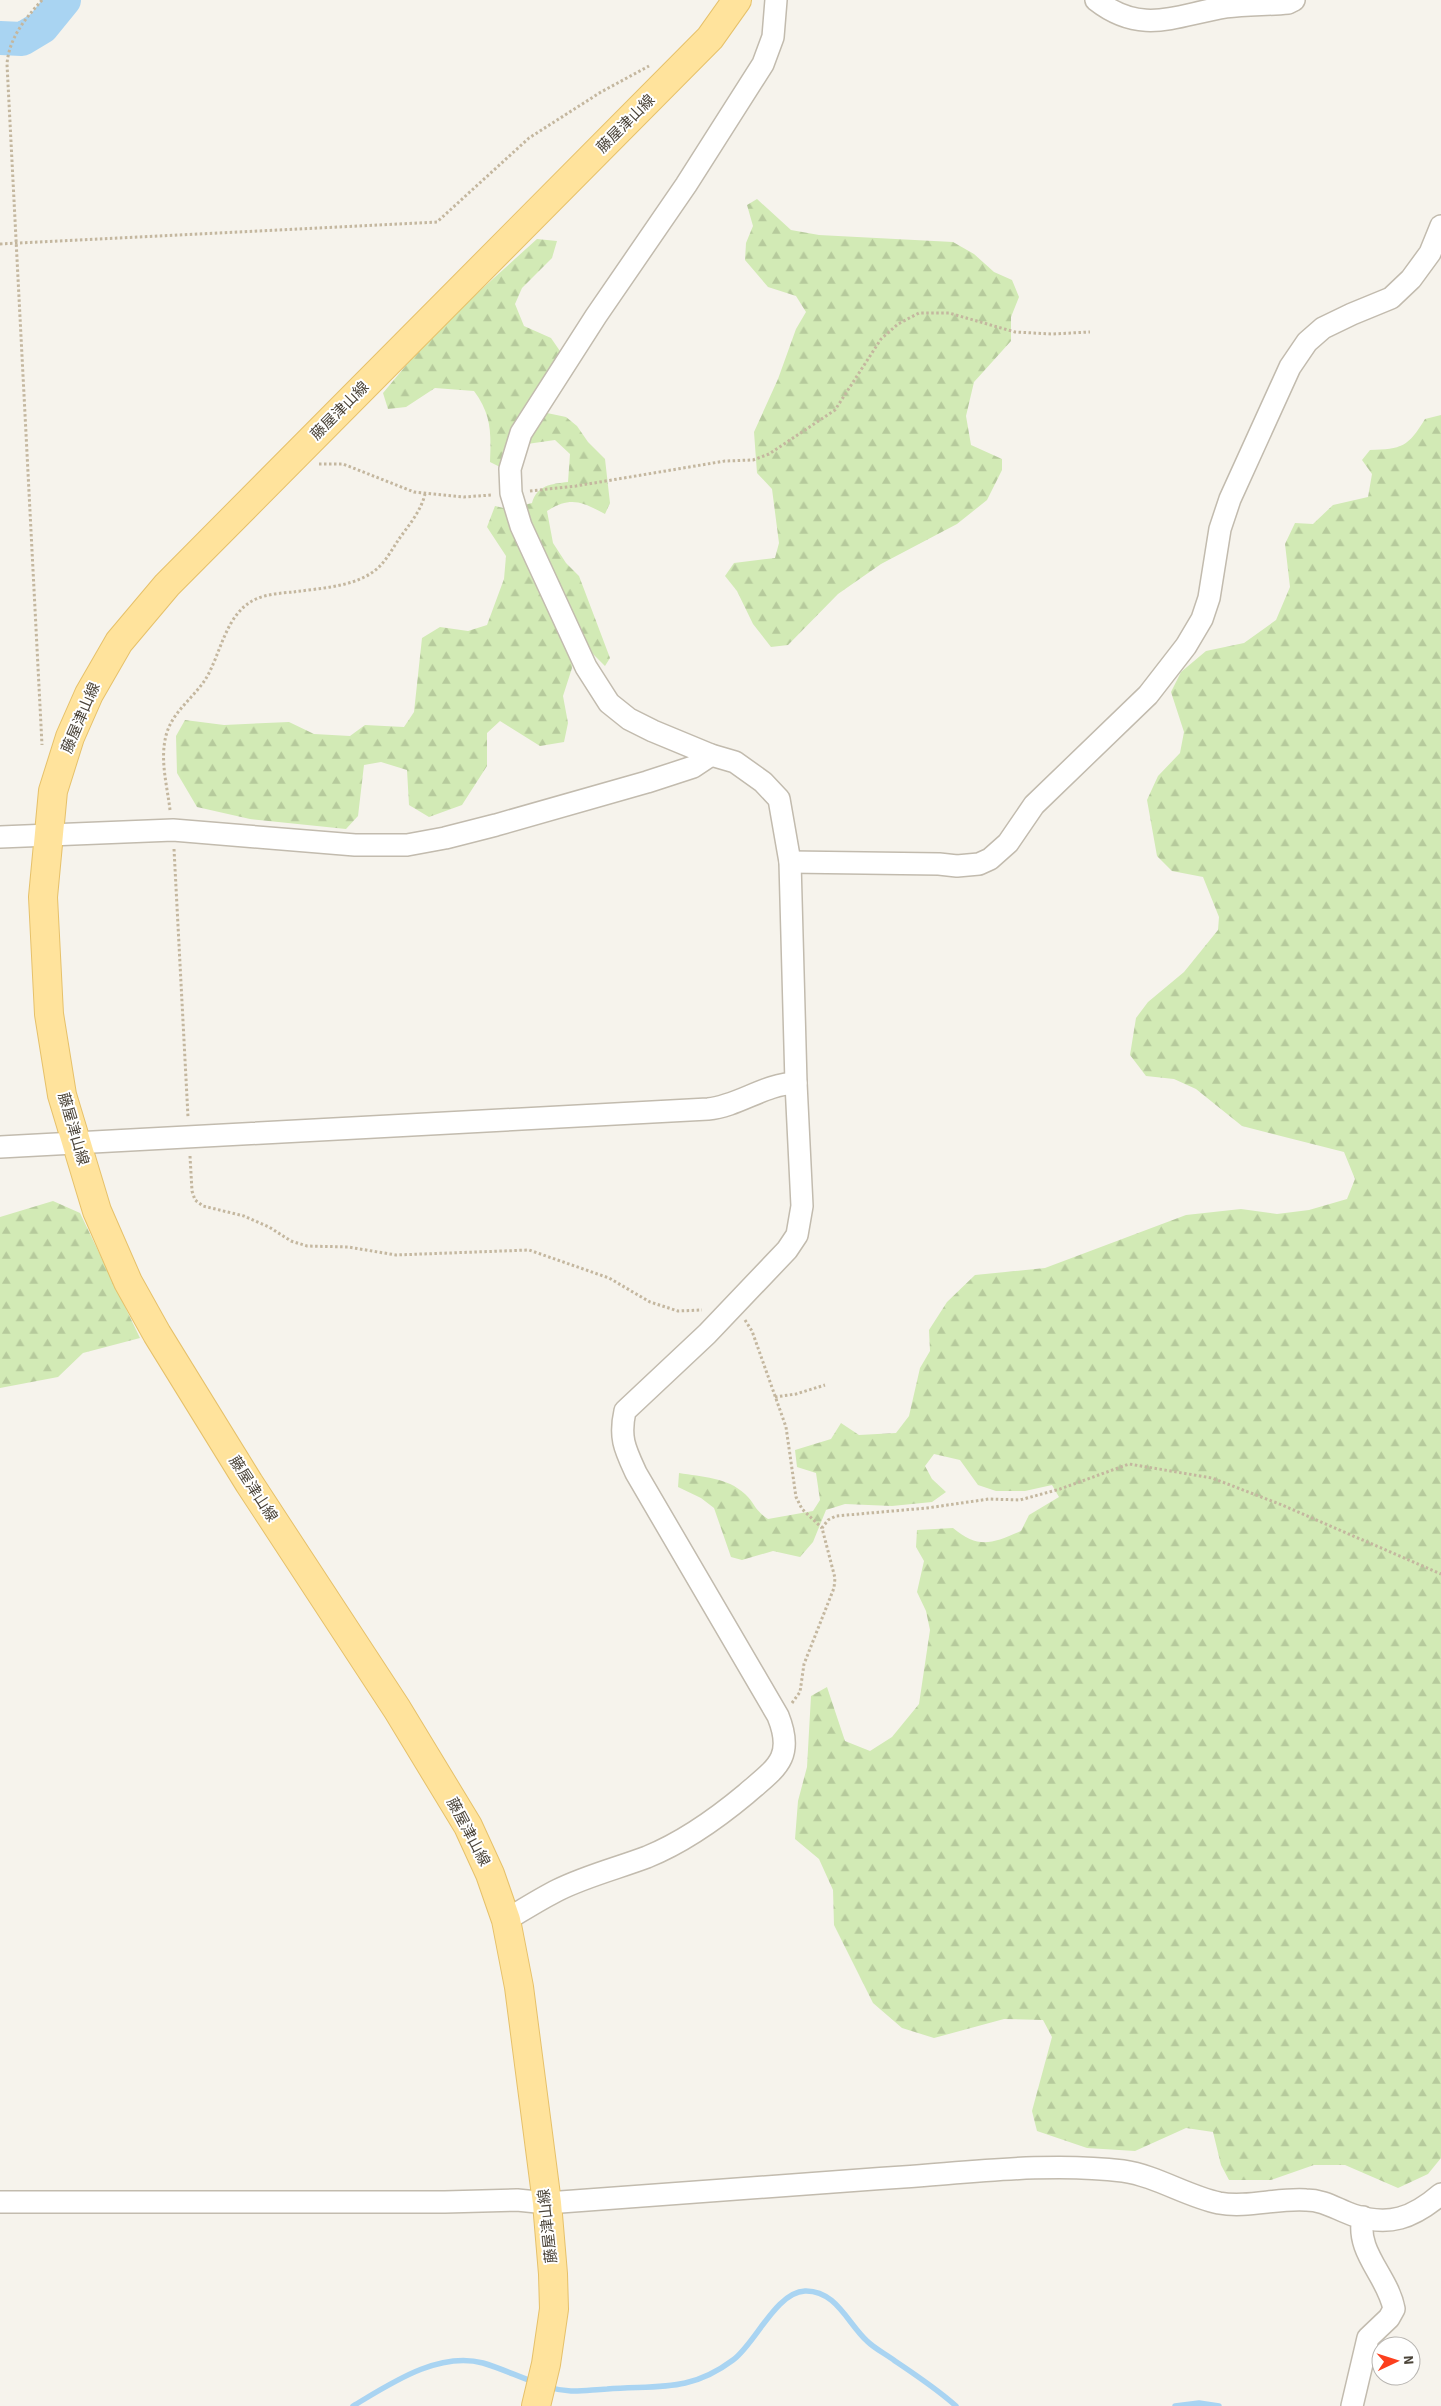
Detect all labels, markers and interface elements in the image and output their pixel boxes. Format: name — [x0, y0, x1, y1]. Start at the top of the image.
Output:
street label: 藤屋津山線 — [592, 90, 660, 158]
street label: 藤屋津山線 — [306, 377, 374, 445]
street label: 藤屋津山線 — [57, 679, 105, 757]
street label: 藤屋津山線 — [53, 1090, 93, 1168]
street label: 藤屋津山線 — [224, 1452, 282, 1526]
street label: 藤屋津山線 — [441, 1794, 495, 1870]
street label: 藤屋津山線 — [534, 2188, 562, 2264]
north arrow — [1371, 2336, 1421, 2386]
text: N — [1398, 2355, 1418, 2366]

